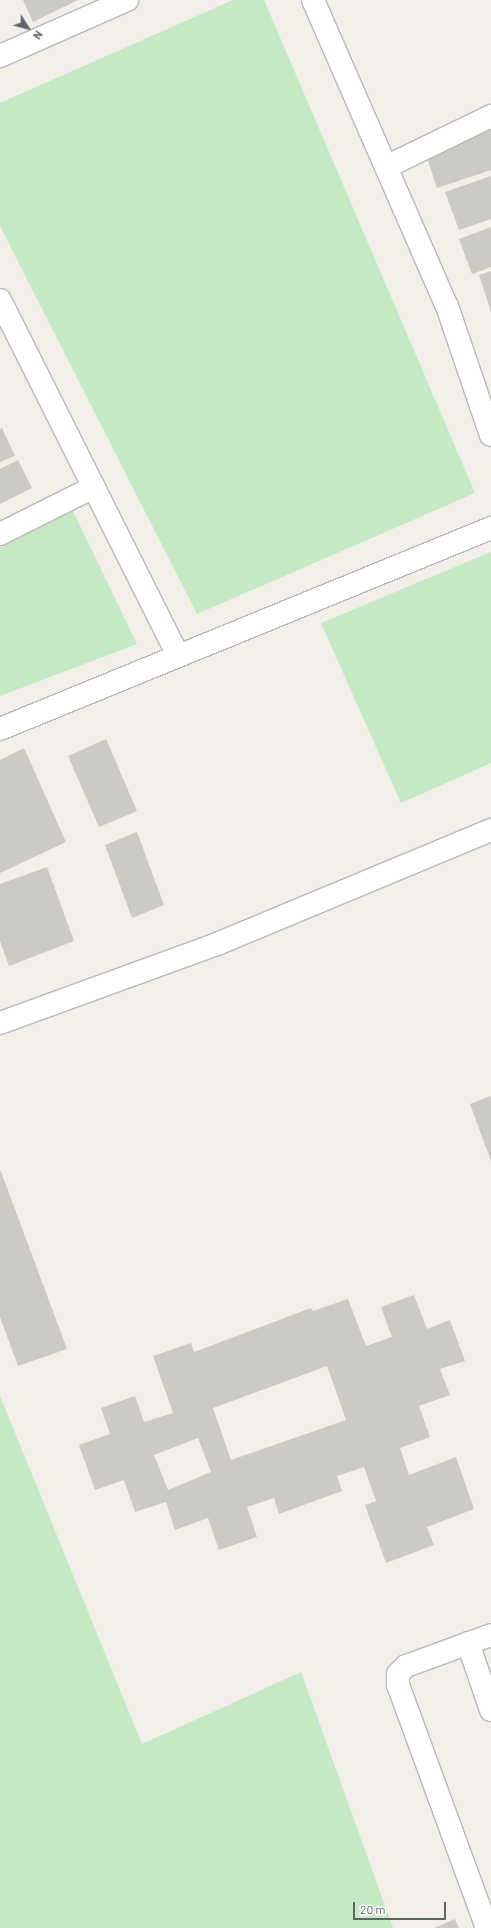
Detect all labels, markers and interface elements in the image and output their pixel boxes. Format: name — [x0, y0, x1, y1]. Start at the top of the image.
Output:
north arrow — [8, 8, 48, 48]
text: N — [31, 29, 46, 42]
scale bar — [355, 1894, 448, 1920]
text: 20 m — [360, 1902, 386, 1916]

